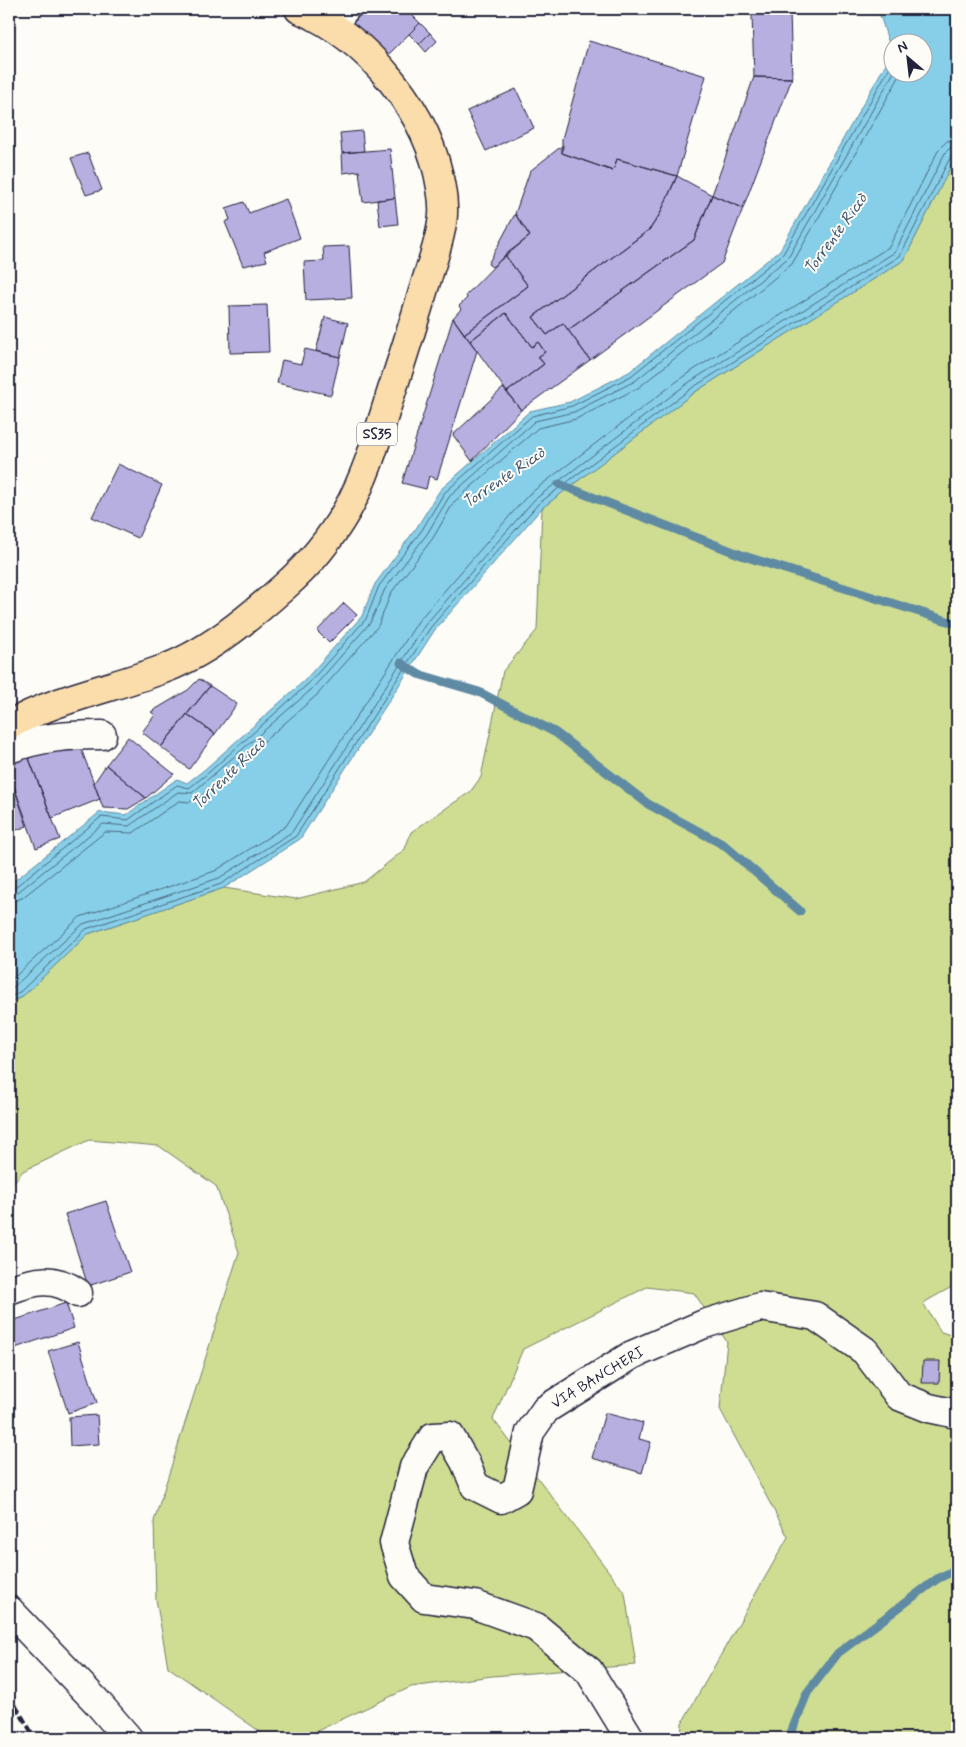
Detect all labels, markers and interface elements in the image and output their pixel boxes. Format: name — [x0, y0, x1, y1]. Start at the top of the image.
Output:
north arrow — [884, 32, 934, 82]
text: N — [894, 37, 911, 58]
water label: Torrente Riccò — [800, 188, 873, 279]
road number: SS35 — [357, 422, 397, 446]
water label: Torrente Riccò — [459, 442, 550, 513]
water label: Torrente Riccò — [187, 733, 271, 815]
street label: VIA BANCHERI — [548, 1342, 649, 1414]

